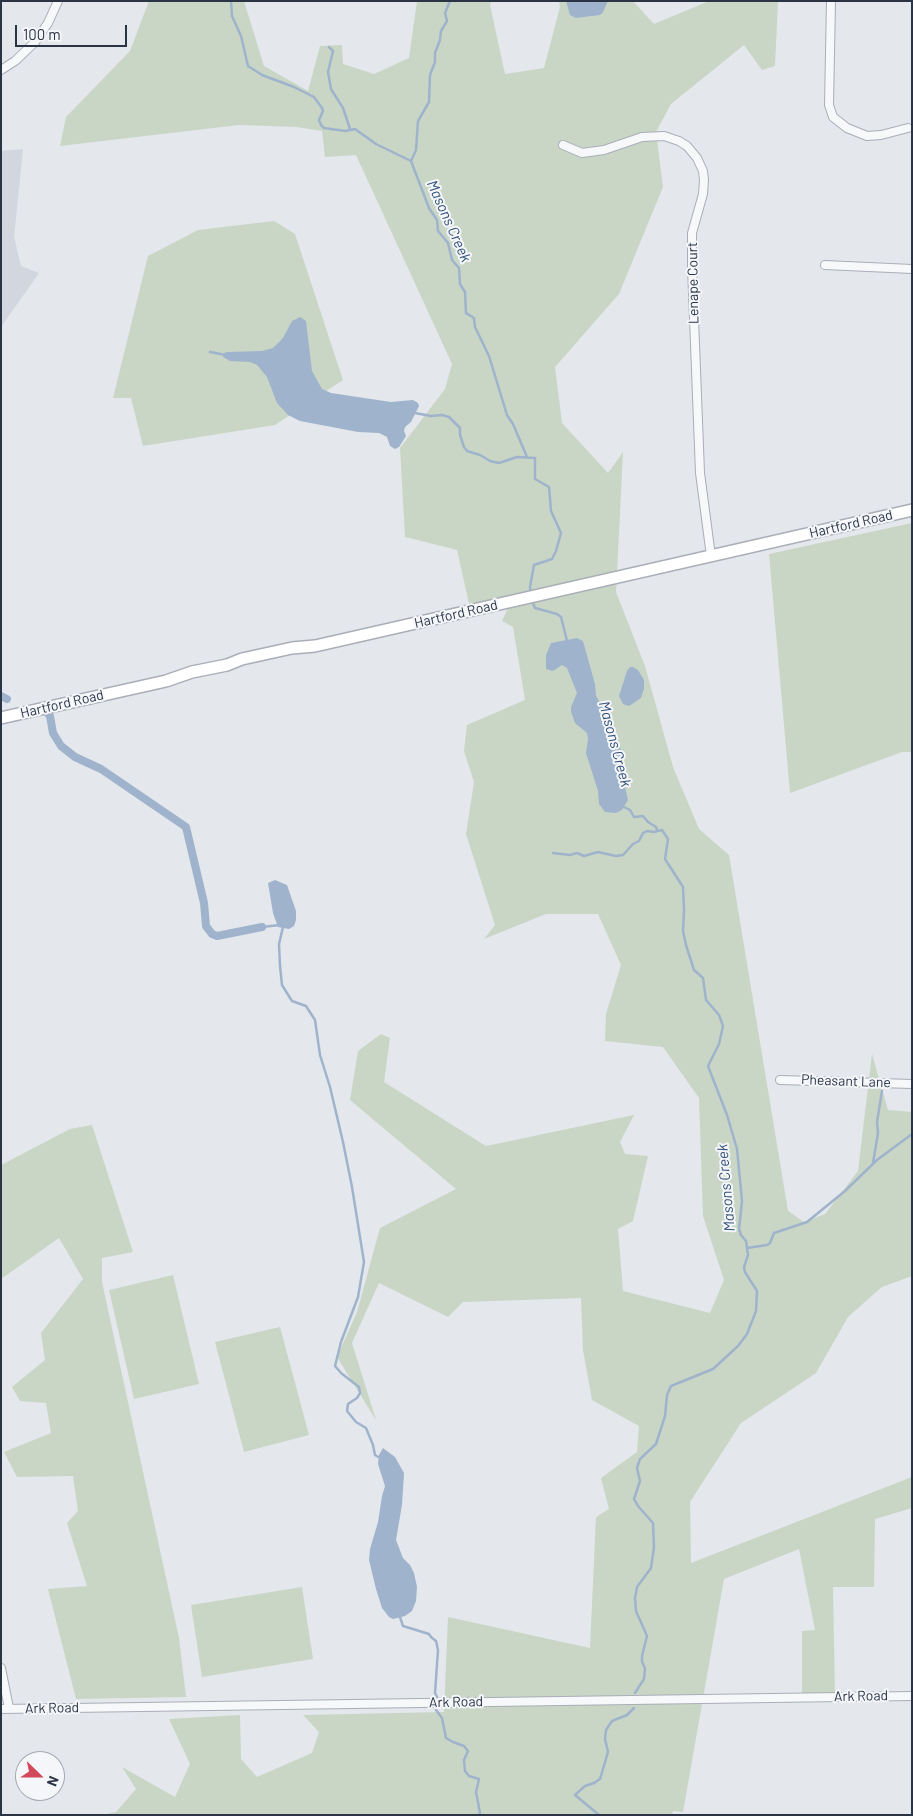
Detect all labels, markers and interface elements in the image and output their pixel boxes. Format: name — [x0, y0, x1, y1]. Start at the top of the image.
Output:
scale bar — [18, 15, 130, 47]
text: 100 m — [23, 25, 61, 43]
water label: Masons Creek — [423, 177, 475, 265]
street label: Lenape Court — [684, 242, 702, 324]
street label: Hartford Road — [808, 506, 894, 542]
street label: Hartford Road — [413, 596, 499, 632]
street label: Hartford Road — [19, 686, 105, 722]
water label: Masons Creek — [595, 699, 635, 789]
street label: Pheasant Lane — [801, 1071, 891, 1091]
water label: Masons Creek — [713, 1143, 739, 1233]
street label: Ark Road — [834, 1687, 888, 1705]
street label: Ark Road — [429, 1693, 483, 1711]
street label: Ark Road — [25, 1699, 79, 1717]
north arrow — [15, 1751, 65, 1801]
text: N — [44, 1774, 63, 1789]

